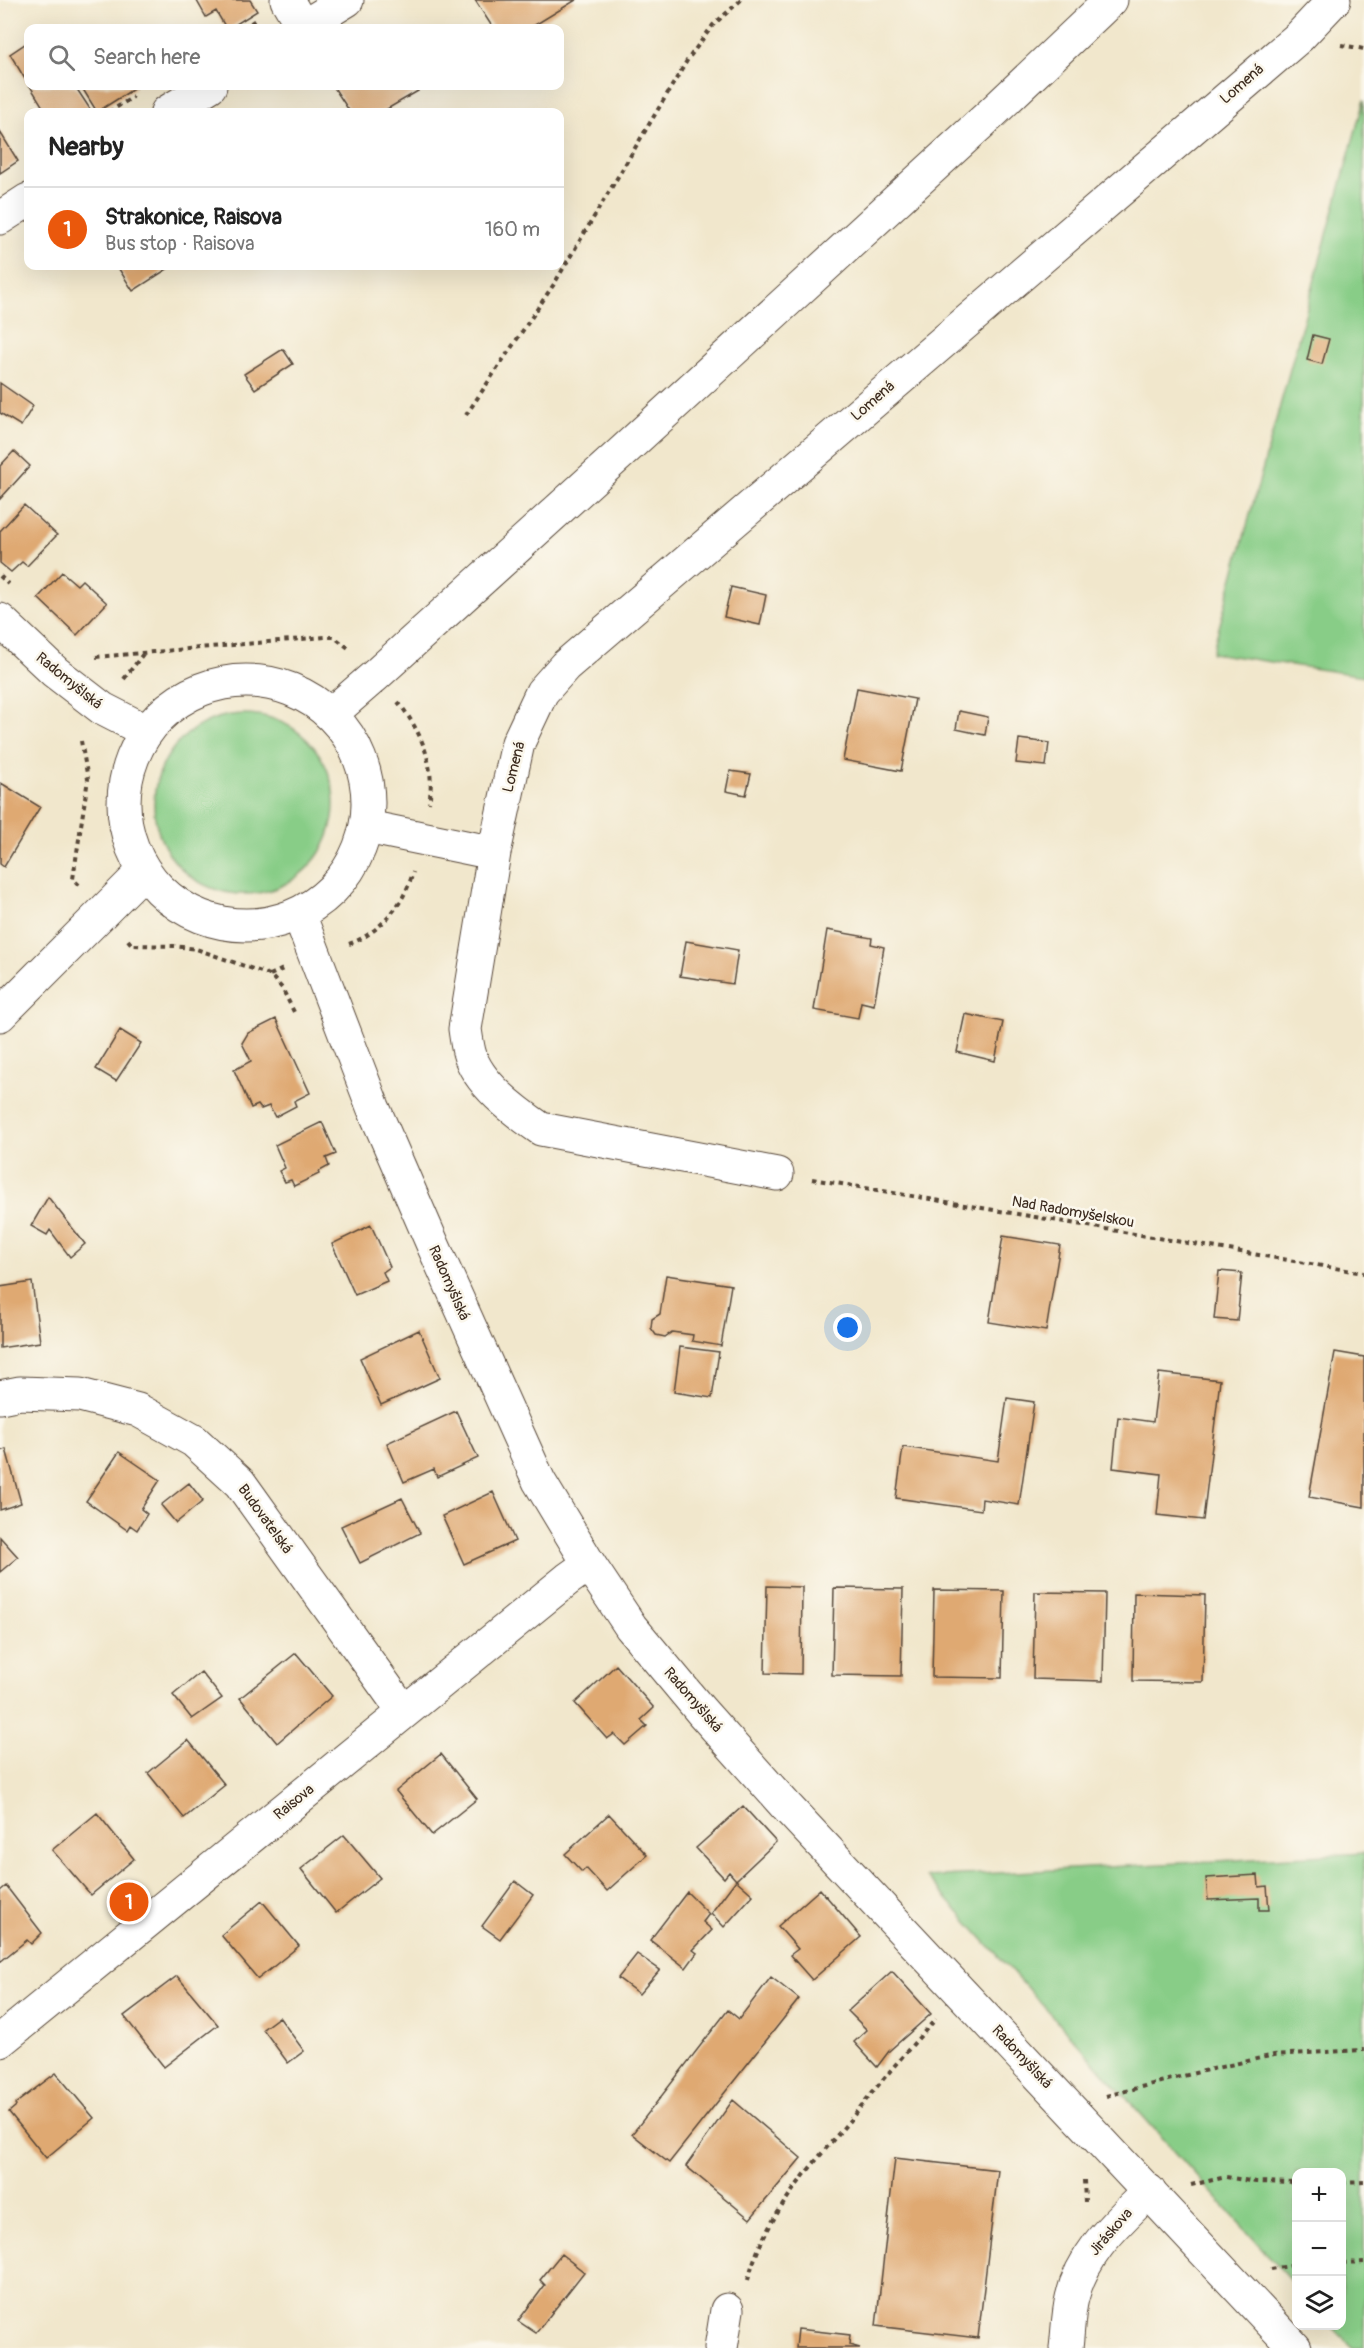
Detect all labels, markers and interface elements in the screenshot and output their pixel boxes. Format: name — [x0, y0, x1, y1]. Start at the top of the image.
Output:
search box — [24, 24, 564, 90]
icon: search — [45, 41, 78, 74]
text: Search here — [93, 43, 200, 71]
street label: Lomená — [1216, 60, 1268, 108]
text: Nearby — [48, 131, 124, 163]
text: Strakonice, Raisova — [105, 203, 282, 231]
text: 1 — [64, 217, 71, 242]
text: 160 m — [485, 217, 540, 242]
text: Bus stop · Raisova — [105, 231, 255, 256]
street label: Lomená — [847, 377, 899, 425]
street label: Radomyšlská — [32, 648, 106, 714]
street label: Lomená — [498, 739, 530, 795]
street label: Nad Radomyšelskou — [1010, 1192, 1136, 1232]
street label: Radomyšlská — [424, 1242, 474, 1324]
your location — [833, 1313, 862, 1342]
street label: Budovatelská — [233, 1480, 297, 1558]
street label: Radomyšlská — [659, 1663, 727, 1737]
street label: Raisova — [270, 1780, 318, 1824]
pin: 1 — [110, 1880, 148, 1924]
street label: Radomyšlská — [988, 2021, 1056, 2093]
map controls — [1292, 2168, 1346, 2330]
button: + — [1292, 2168, 1346, 2222]
street label: Jiráskova — [1085, 2204, 1137, 2260]
button: − — [1292, 2222, 1346, 2276]
button: layers — [1292, 2276, 1346, 2330]

